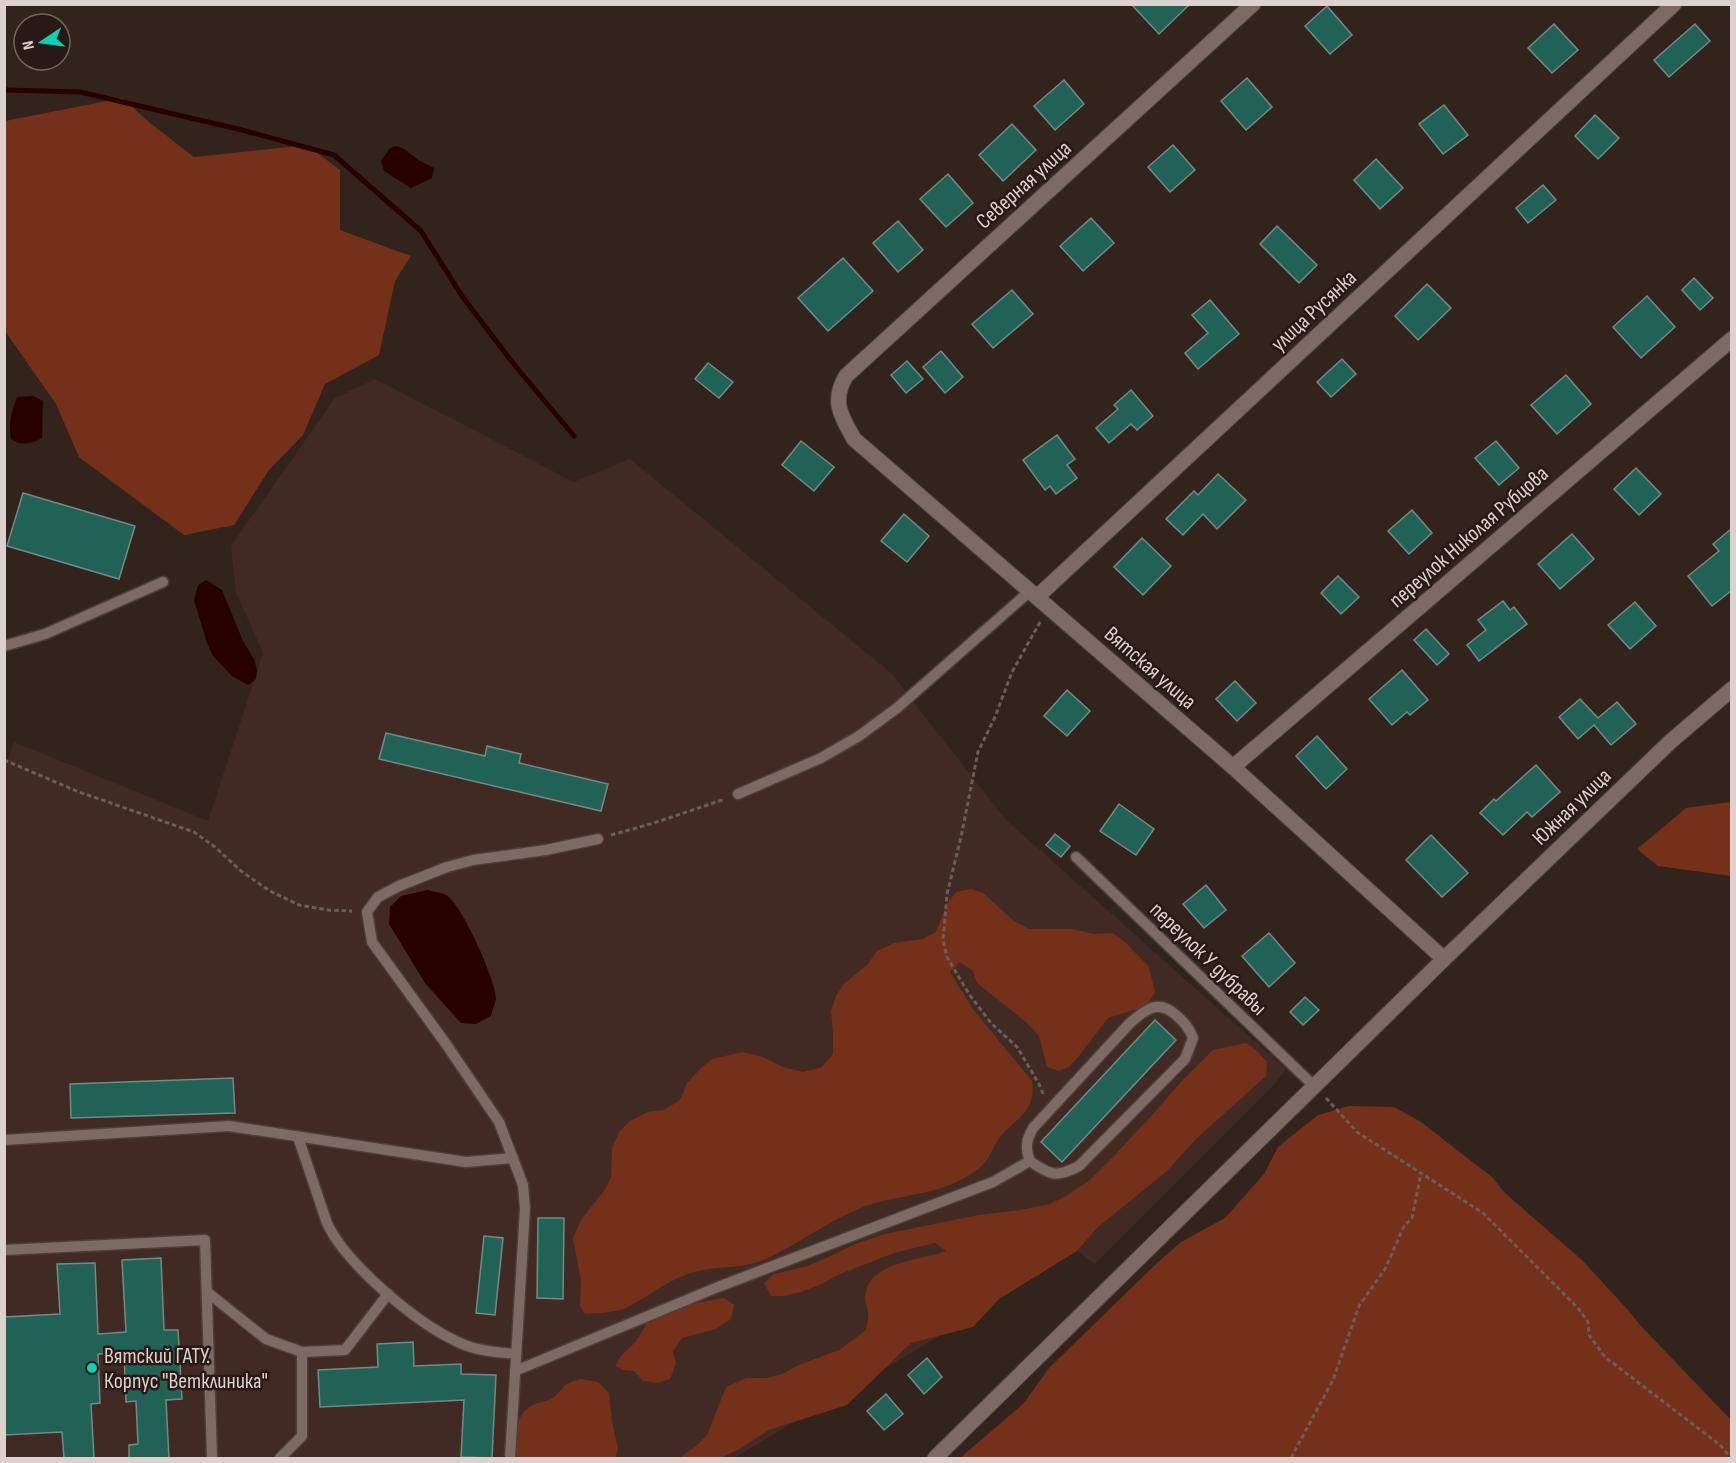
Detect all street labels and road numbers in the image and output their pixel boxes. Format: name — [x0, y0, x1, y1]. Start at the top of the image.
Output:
street label: Северная улица — [971, 135, 1077, 235]
street label: улица Русянка — [1266, 265, 1362, 358]
street label: переулок Николая Рубцова — [1384, 461, 1554, 614]
street label: Вятская улица — [1098, 621, 1202, 715]
street label: Южная улица — [1527, 763, 1617, 851]
street label: переулок У дубравы — [1144, 897, 1272, 1022]

